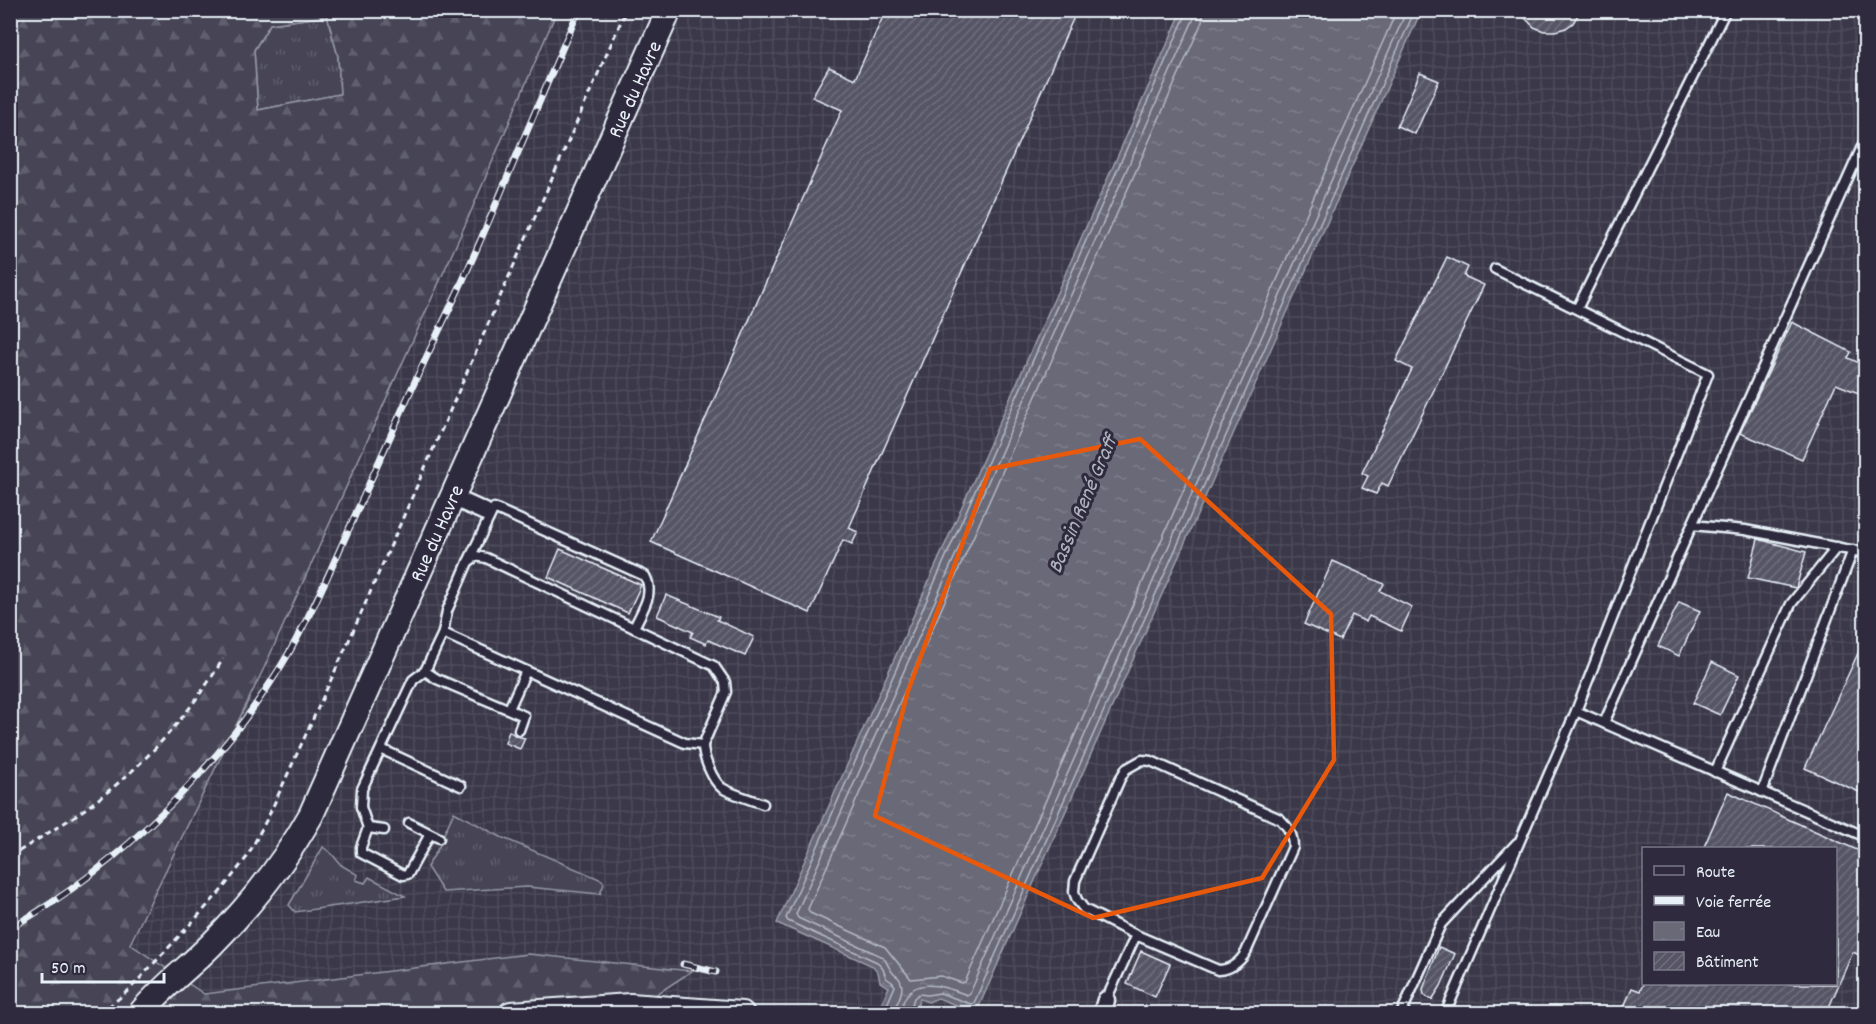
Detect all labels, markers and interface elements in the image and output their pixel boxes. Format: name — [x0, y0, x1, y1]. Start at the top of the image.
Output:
street label: Rue du Havre — [602, 37, 671, 144]
water label: Bassin René Graff — [1041, 427, 1129, 579]
street label: Rue du Havre — [404, 481, 473, 588]
legend — [1642, 847, 1837, 985]
text: Route — [1696, 861, 1735, 886]
text: Voie ferrée — [1696, 891, 1771, 916]
text: Eau — [1696, 921, 1720, 946]
scale bar — [42, 946, 164, 984]
text: Bâtiment — [1696, 951, 1759, 976]
text: 50 m — [51, 957, 86, 982]

